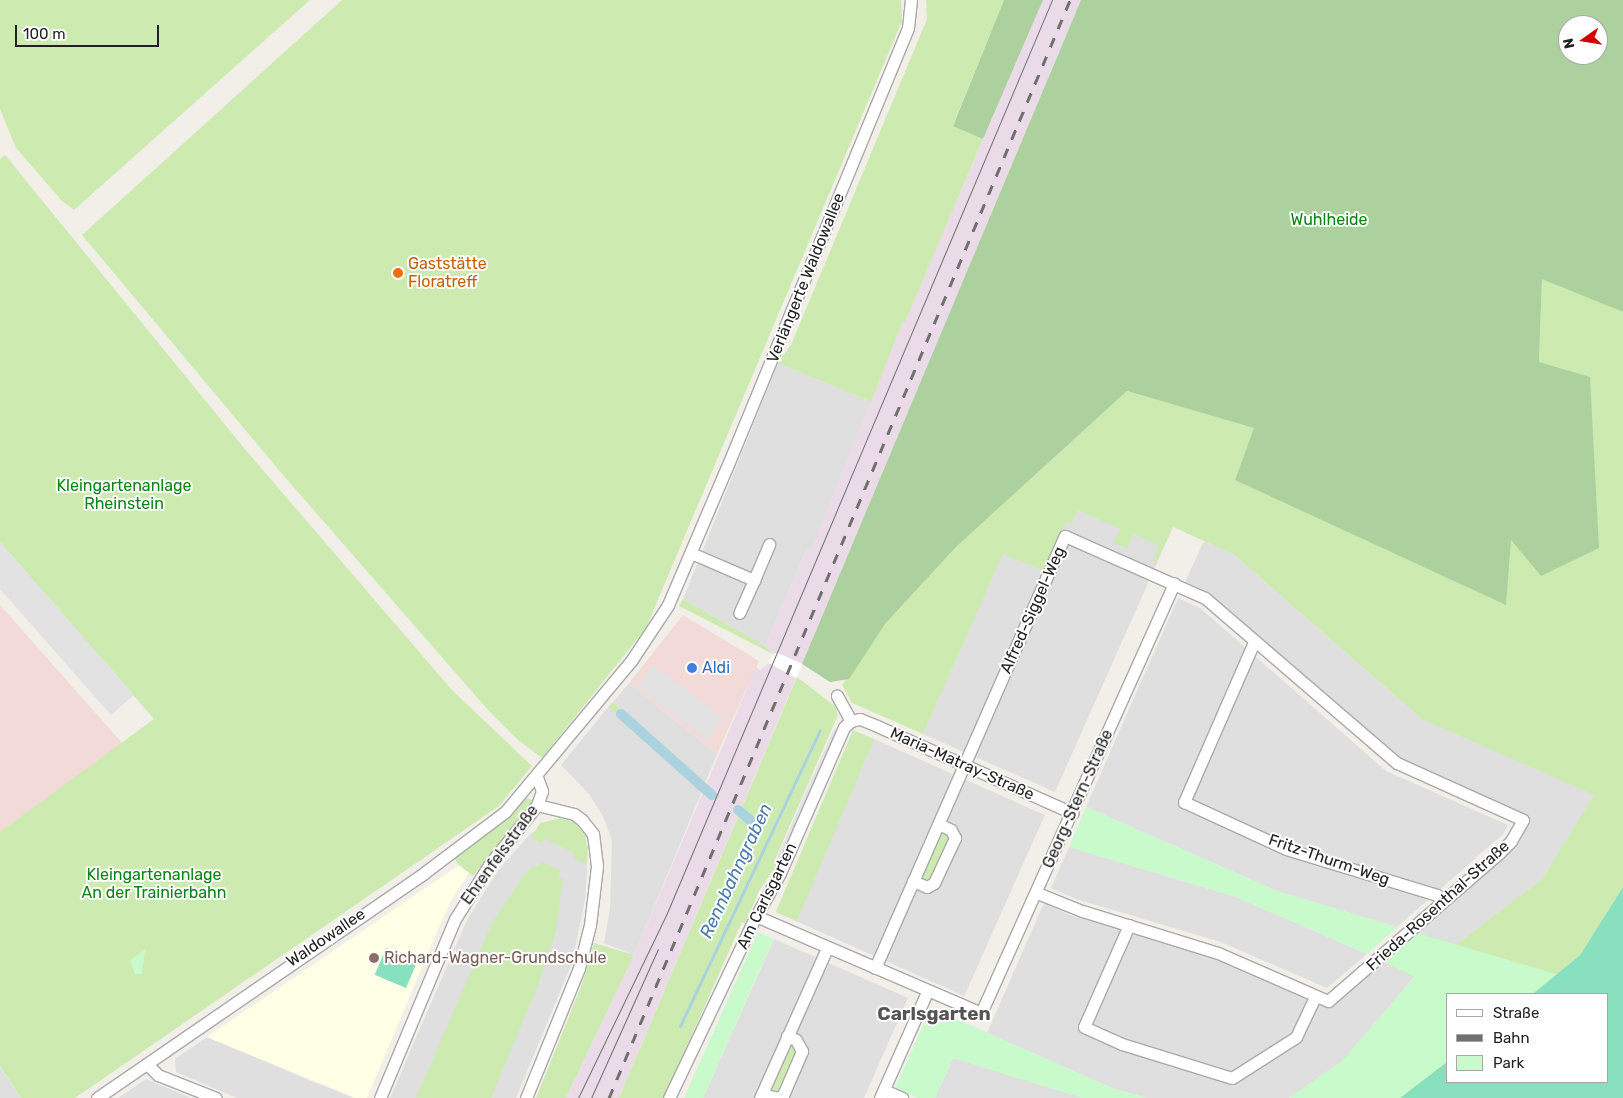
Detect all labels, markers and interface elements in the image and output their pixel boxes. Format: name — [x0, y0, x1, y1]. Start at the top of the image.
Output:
scale bar — [18, 15, 161, 47]
north arrow — [1558, 15, 1608, 65]
text: 100 m — [23, 25, 65, 43]
text: N — [1559, 36, 1578, 50]
street label: Verlängerte Waldowallee — [763, 190, 849, 366]
park label: Wuhlheide — [1291, 210, 1367, 230]
place label: Gaststätte Floratreff — [408, 254, 487, 292]
marker: Gaststätte Floratreff — [392, 267, 404, 279]
park label: Kleingartenanlage Rheinstein — [56, 476, 192, 514]
street label: Alfred-Siggel-Weg — [996, 544, 1070, 676]
place label: Aldi — [702, 658, 730, 678]
marker: Aldi — [686, 662, 698, 674]
street label: Maria-Matray-Straße — [887, 724, 1037, 804]
street label: Georg-Stern-Straße — [1039, 727, 1117, 871]
water label: Rennbahngraben — [695, 800, 777, 942]
street label: Ehrenfelsstraße — [457, 801, 543, 909]
street label: Fritz-Thurm-Weg — [1266, 830, 1392, 890]
street label: Frieda-Rosenthal-Straße — [1363, 837, 1513, 975]
street label: Am Carlsgarten — [733, 840, 801, 952]
park label: Kleingartenanlage An der Trainierbahn — [81, 865, 227, 903]
street label: Waldowallee — [283, 905, 369, 971]
place label: Richard-Wagner-Grundschule — [384, 948, 606, 968]
marker: Richard-Wagner-Grundschule — [368, 952, 380, 964]
legend — [1446, 993, 1608, 1083]
district label: Carlsgarten — [877, 1003, 991, 1025]
text: Straße — [1493, 1004, 1539, 1022]
text: Bahn — [1493, 1029, 1530, 1047]
text: Park — [1493, 1054, 1524, 1072]

